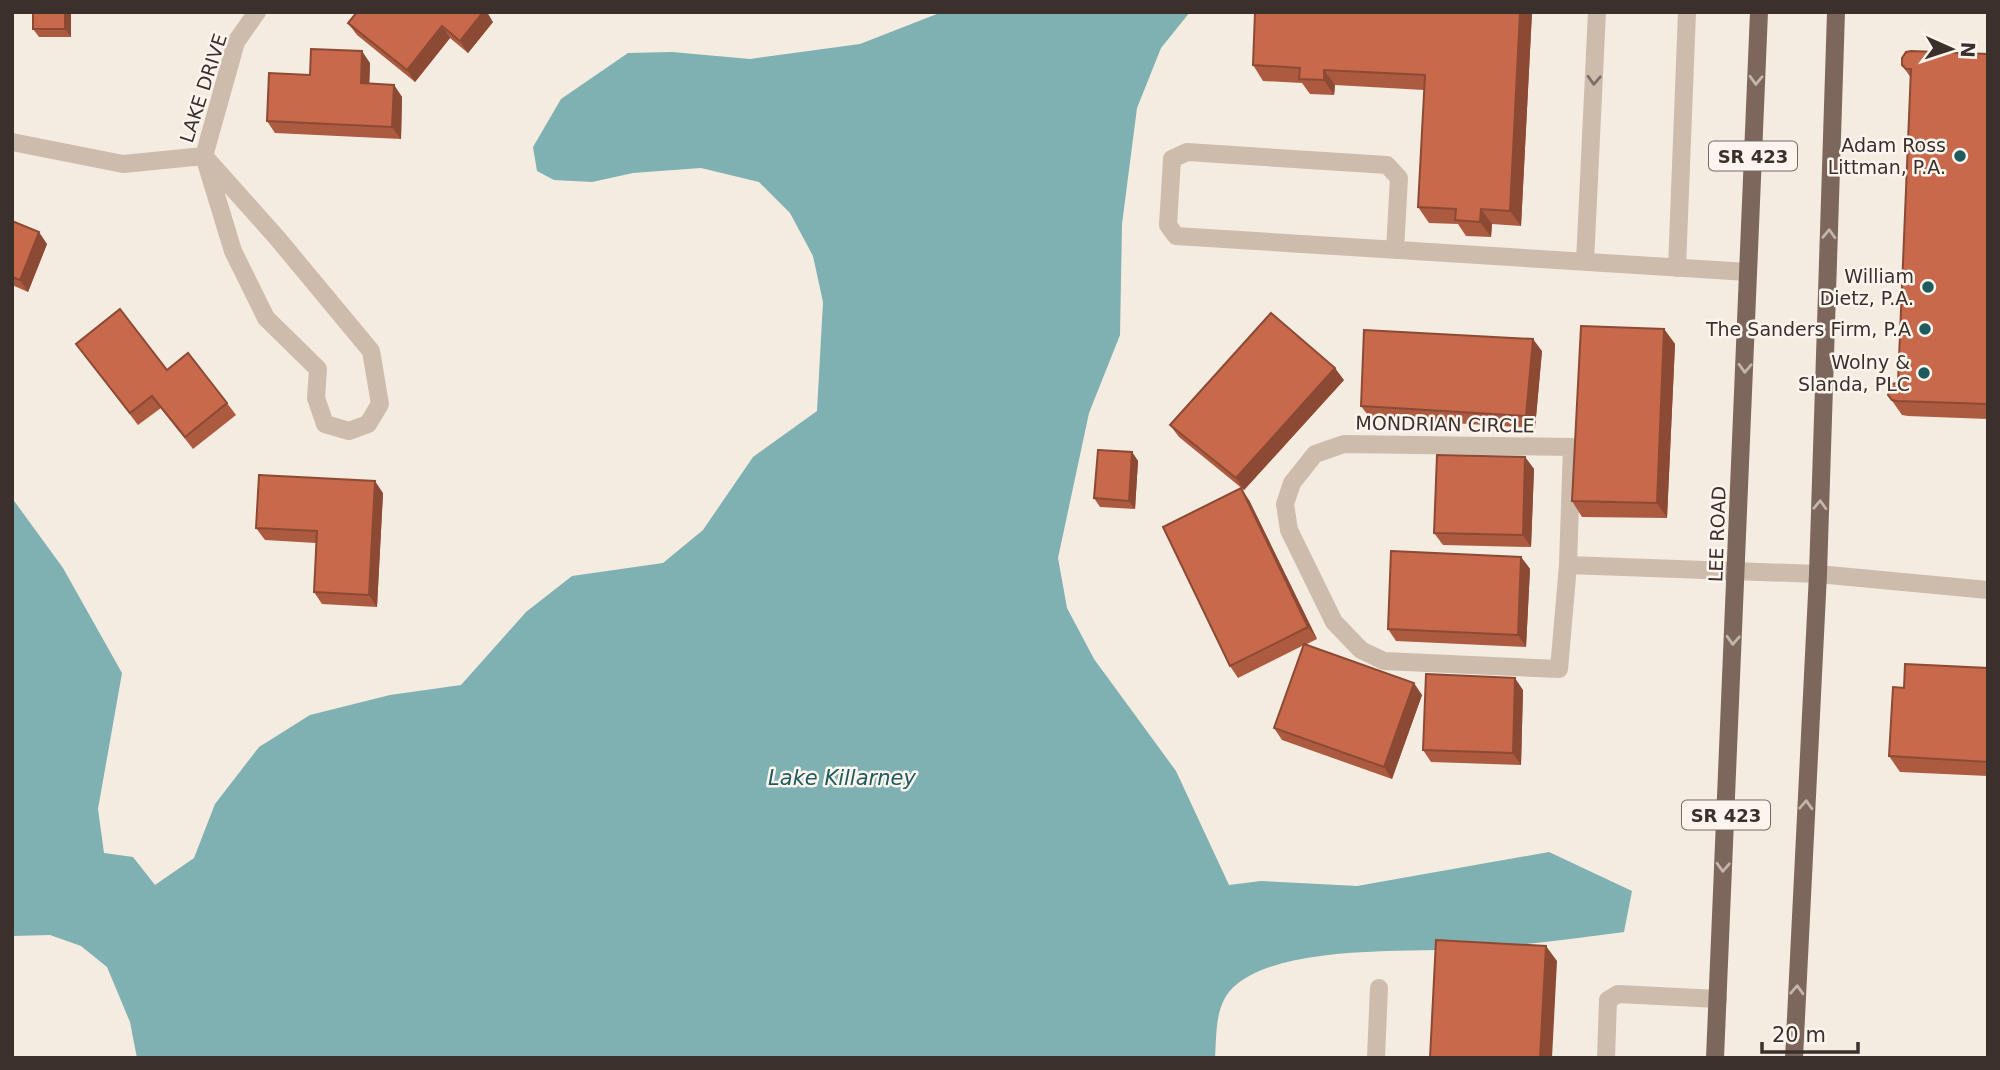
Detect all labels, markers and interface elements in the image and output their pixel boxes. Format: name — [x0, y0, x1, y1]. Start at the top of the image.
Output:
north arrow — [1916, 14, 1986, 84]
street label: LAKE DRIVE — [175, 31, 231, 145]
text: N — [1957, 41, 1979, 58]
one-way arrow — [1586, 75, 1601, 86]
one-way arrow — [1748, 75, 1763, 86]
place label: Adam Ross Littman, P.A. — [1828, 134, 1946, 178]
road number: SR 423 — [1709, 141, 1797, 170]
marker: Adam Ross Littman, P.A. — [1952, 148, 1968, 164]
one-way arrow — [1821, 228, 1836, 239]
place label: William Dietz, P.A. — [1820, 265, 1914, 309]
marker: William Dietz, P.A. — [1920, 279, 1936, 295]
place label: The Sanders Firm, P.A — [1705, 318, 1911, 340]
marker: The Sanders Firm, P.A — [1917, 321, 1933, 337]
place label: Wolny & Slanda, PLC — [1798, 351, 1910, 395]
one-way arrow — [1737, 363, 1752, 374]
marker: Wolny & Slanda, PLC — [1916, 365, 1932, 381]
street label: MONDRIAN CIRCLE — [1355, 411, 1535, 437]
street label: LEE ROAD — [1704, 486, 1730, 582]
one-way arrow — [1812, 500, 1827, 511]
one-way arrow — [1726, 634, 1741, 645]
water label: Lake Killarney — [768, 766, 916, 790]
one-way arrow — [1799, 799, 1814, 810]
road number: SR 423 — [1682, 800, 1770, 830]
one-way arrow — [1716, 862, 1731, 873]
one-way arrow — [1789, 984, 1804, 995]
scale bar — [1762, 1010, 1858, 1054]
text: 20 m — [1772, 1023, 1826, 1047]

